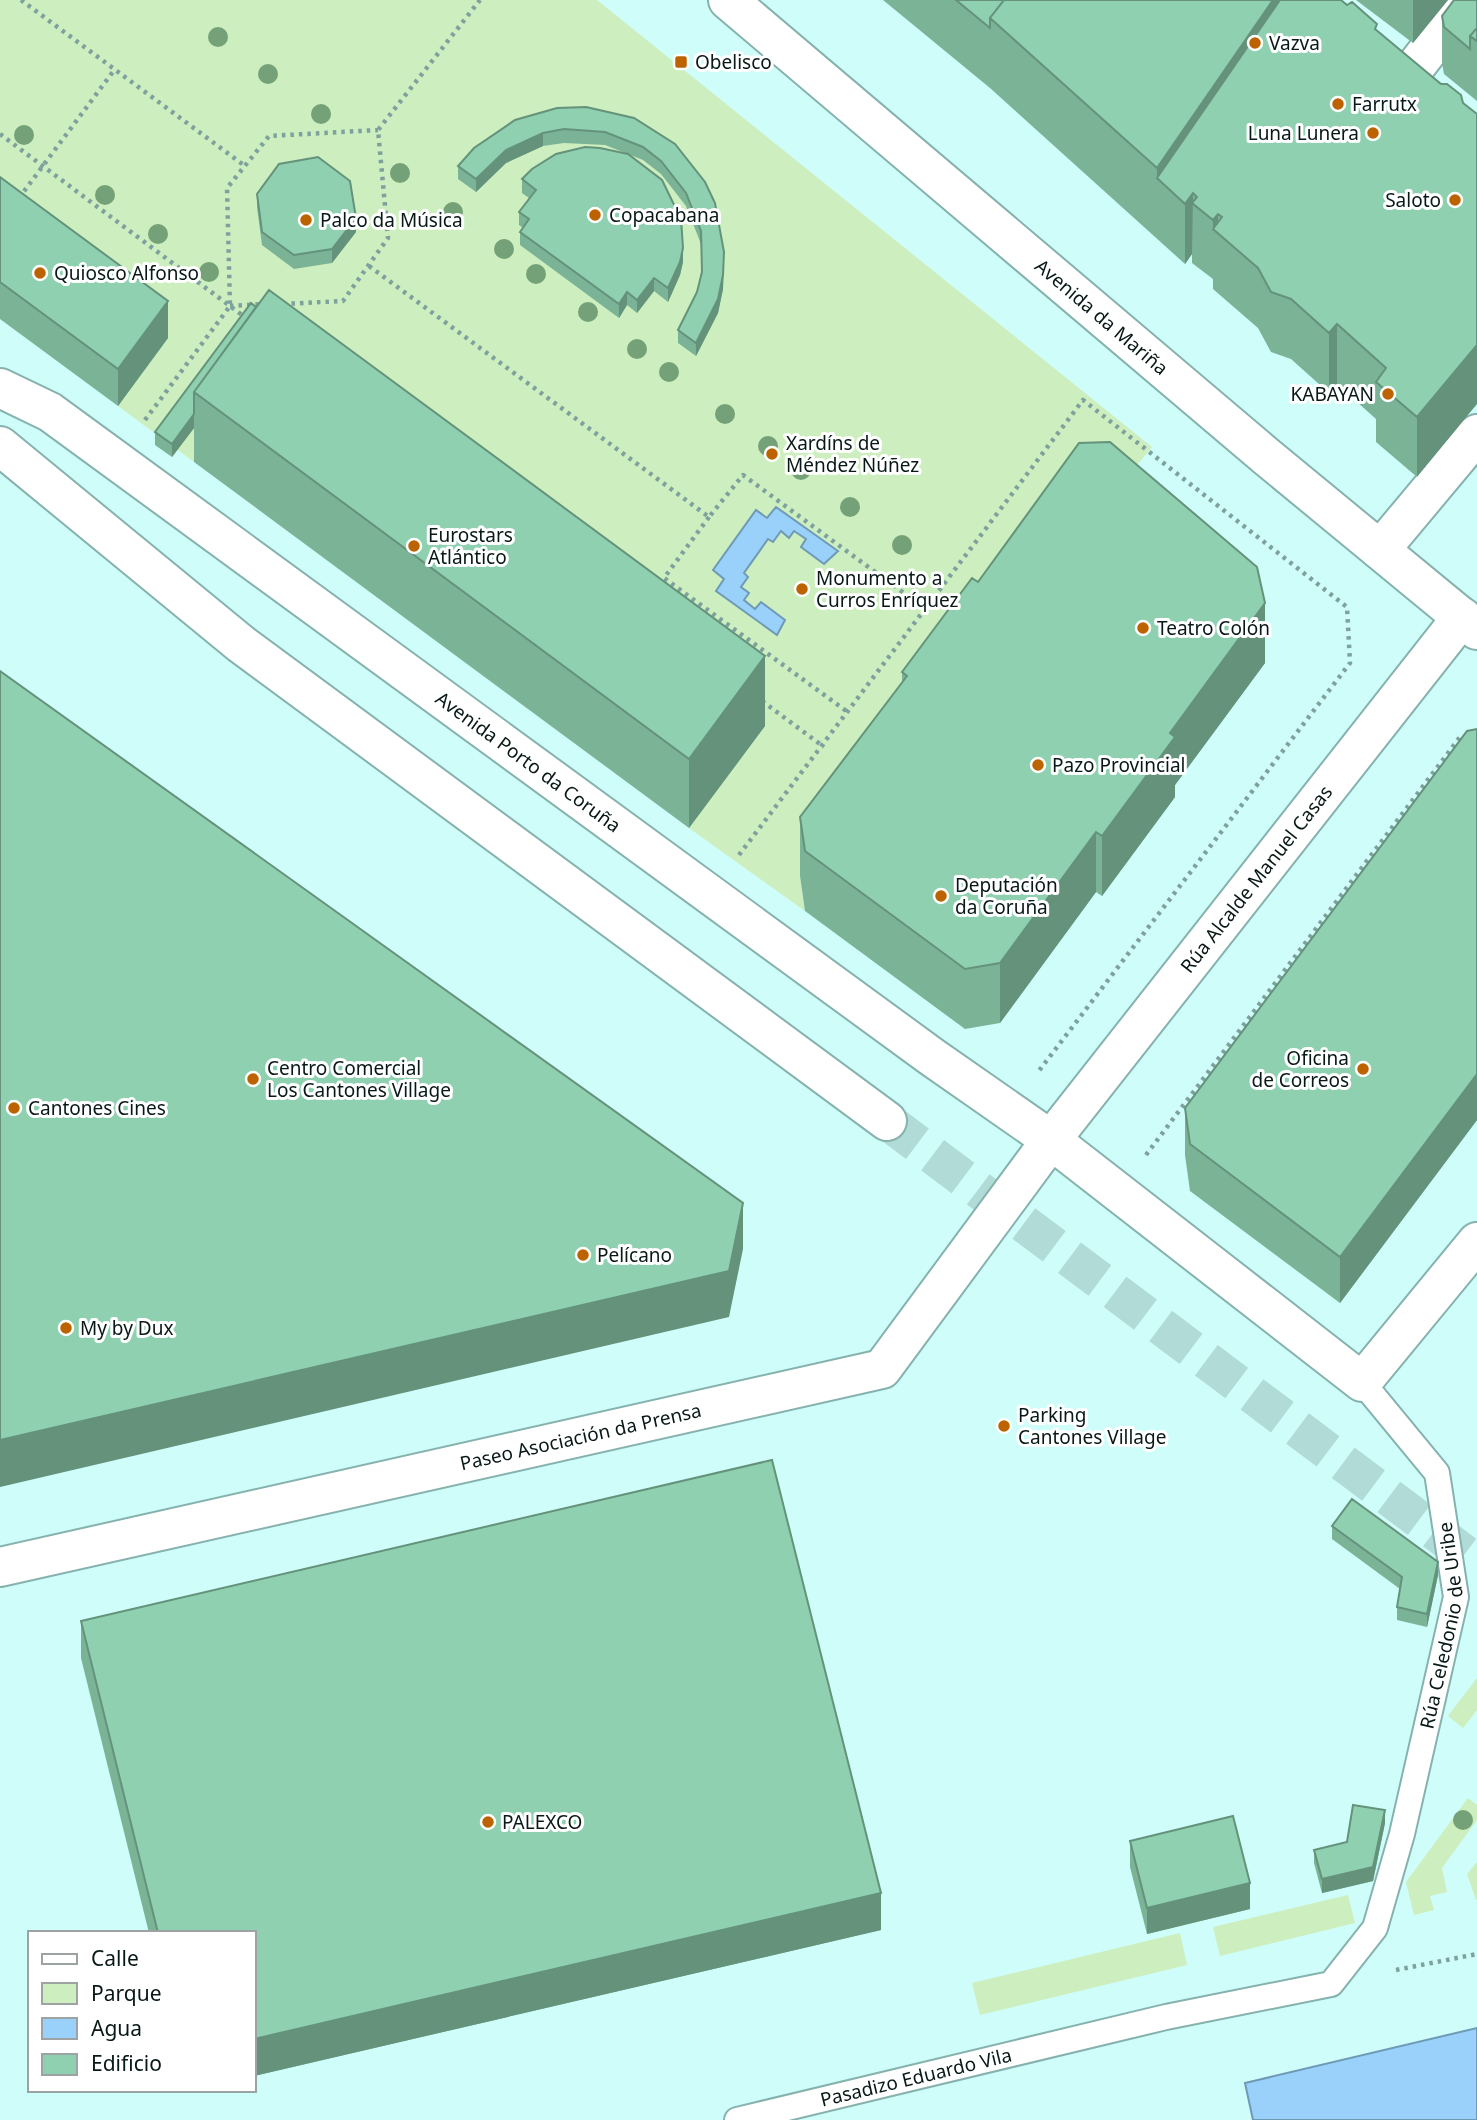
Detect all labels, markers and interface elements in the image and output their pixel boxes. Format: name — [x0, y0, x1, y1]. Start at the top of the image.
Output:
place label: Vazva — [1269, 30, 1320, 56]
marker: Vazva — [1247, 35, 1263, 51]
place label: Obelisco — [695, 49, 772, 75]
marker: Obelisco — [673, 54, 689, 70]
place label: Farrutx — [1352, 91, 1417, 117]
marker: Farrutx — [1330, 96, 1346, 112]
place label: Luna Lunera — [1248, 120, 1359, 146]
marker: Luna Lunera — [1365, 125, 1381, 141]
place label: Saloto — [1385, 187, 1441, 213]
marker: Saloto — [1447, 192, 1463, 208]
place label: Copacabana — [609, 202, 719, 228]
place label: Palco da Música — [320, 207, 463, 233]
marker: Copacabana — [587, 207, 603, 223]
marker: Palco da Música — [298, 212, 314, 228]
street label: Avenida da Mariña — [1030, 253, 1174, 381]
place label: Quiosco Alfonso — [54, 260, 199, 286]
marker: Quiosco Alfonso — [32, 265, 48, 281]
place label: KABAYAN — [1291, 381, 1374, 407]
marker: KABAYAN — [1380, 386, 1396, 402]
place label: Xardíns de Méndez Núñez — [786, 430, 919, 478]
marker: Xardíns de Méndez Núñez — [764, 446, 780, 462]
place label: Eurostars Atlántico — [428, 522, 513, 570]
marker: Eurostars Atlántico — [406, 538, 422, 554]
place label: Monumento a Curros Enríquez — [816, 565, 959, 613]
marker: Monumento a Curros Enríquez — [794, 581, 810, 597]
place label: Teatro Colón — [1157, 615, 1270, 641]
marker: Teatro Colón — [1135, 620, 1151, 636]
street label: Avenida Porto da Coruña — [430, 685, 626, 838]
place label: Pazo Provincial — [1052, 752, 1185, 778]
marker: Pazo Provincial — [1030, 757, 1046, 773]
street label: Rúa Alcalde Manuel Casas — [1174, 780, 1338, 978]
place label: Deputación da Coruña — [955, 872, 1058, 920]
marker: Deputación da Coruña — [933, 888, 949, 904]
place label: Oficina de Correos — [1252, 1045, 1349, 1093]
place label: Centro Comercial Los Cantones Village — [267, 1055, 451, 1103]
marker: Oficina de Correos — [1355, 1061, 1371, 1077]
marker: Centro Comercial Los Cantones Village — [245, 1071, 261, 1087]
place label: Cantones Cines — [28, 1095, 166, 1121]
marker: Cantones Cines — [6, 1100, 22, 1116]
place label: Pelícano — [597, 1242, 672, 1268]
marker: Pelícano — [575, 1247, 591, 1263]
place label: My by Dux — [80, 1315, 173, 1341]
marker: My by Dux — [58, 1320, 74, 1336]
street label: Paseo Asociación da Prensa — [457, 1397, 704, 1476]
place label: Parking Cantones Village — [1018, 1402, 1166, 1450]
marker: Parking Cantones Village — [996, 1418, 1012, 1434]
street label: Rúa Celedonio de Uribe — [1413, 1520, 1469, 1731]
place label: PALEXCO — [502, 1809, 582, 1835]
marker: PALEXCO — [480, 1814, 496, 1830]
legend — [28, 1931, 256, 2092]
text: Calle — [91, 1944, 139, 1972]
text: Parque — [91, 1979, 161, 2007]
text: Agua — [91, 2014, 142, 2042]
street label: Pasadizo Eduardo Vila — [818, 2042, 1014, 2113]
text: Edificio — [91, 2049, 162, 2077]

